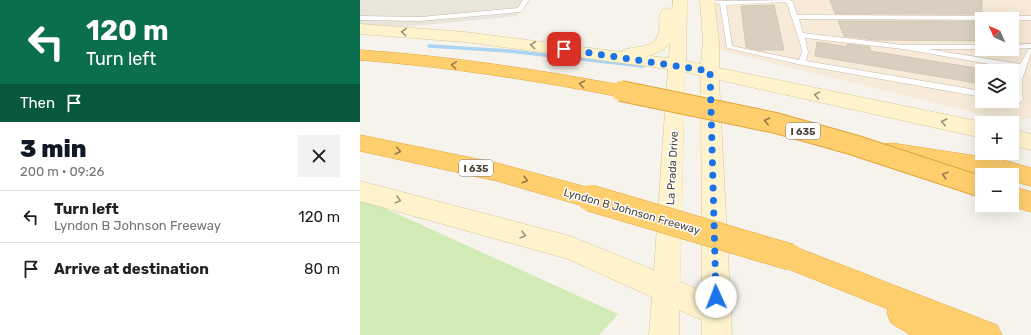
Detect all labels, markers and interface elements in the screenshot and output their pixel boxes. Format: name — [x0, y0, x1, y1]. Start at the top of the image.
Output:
north arrow — [975, 12, 1019, 56]
map controls — [975, 12, 1019, 212]
text: 120 m — [86, 14, 169, 47]
icon: left — [20, 16, 72, 68]
one-way arrow — [401, 28, 407, 37]
pin — [547, 32, 581, 66]
icon: arrive — [553, 38, 575, 60]
one-way arrow — [530, 41, 536, 50]
text: Turn left — [86, 48, 156, 70]
one-way arrow — [451, 60, 457, 69]
button: layers — [975, 64, 1019, 108]
one-way arrow — [579, 80, 585, 88]
one-way arrow — [814, 91, 820, 100]
icon: arrive — [63, 92, 85, 114]
text: Then — [20, 94, 55, 112]
button: + — [975, 116, 1019, 160]
one-way arrow — [764, 118, 770, 126]
one-way arrow — [941, 118, 947, 126]
road number: I 635 — [786, 123, 820, 139]
street label: La Prada Drive — [664, 131, 681, 205]
text: 3 min — [20, 135, 87, 163]
button: close — [298, 135, 340, 177]
one-way arrow — [395, 147, 401, 155]
road number: I 635 — [459, 160, 493, 176]
text: 200 m · 09:26 — [20, 164, 104, 179]
button: − — [975, 168, 1019, 212]
one-way arrow — [942, 171, 949, 180]
one-way arrow — [521, 175, 528, 184]
street label: Lyndon B Johnson Freeway — [562, 186, 702, 237]
one-way arrow — [394, 196, 401, 204]
text: Turn left — [54, 200, 119, 218]
icon: left — [20, 206, 42, 228]
text: 120 m — [298, 208, 340, 226]
text: Lyndon B Johnson Freeway — [54, 218, 221, 233]
one-way arrow — [519, 230, 526, 239]
icon: arrive — [20, 258, 42, 280]
text: Arrive at destination — [54, 260, 209, 278]
text: 80 m — [304, 260, 340, 278]
position arrow — [695, 276, 737, 318]

